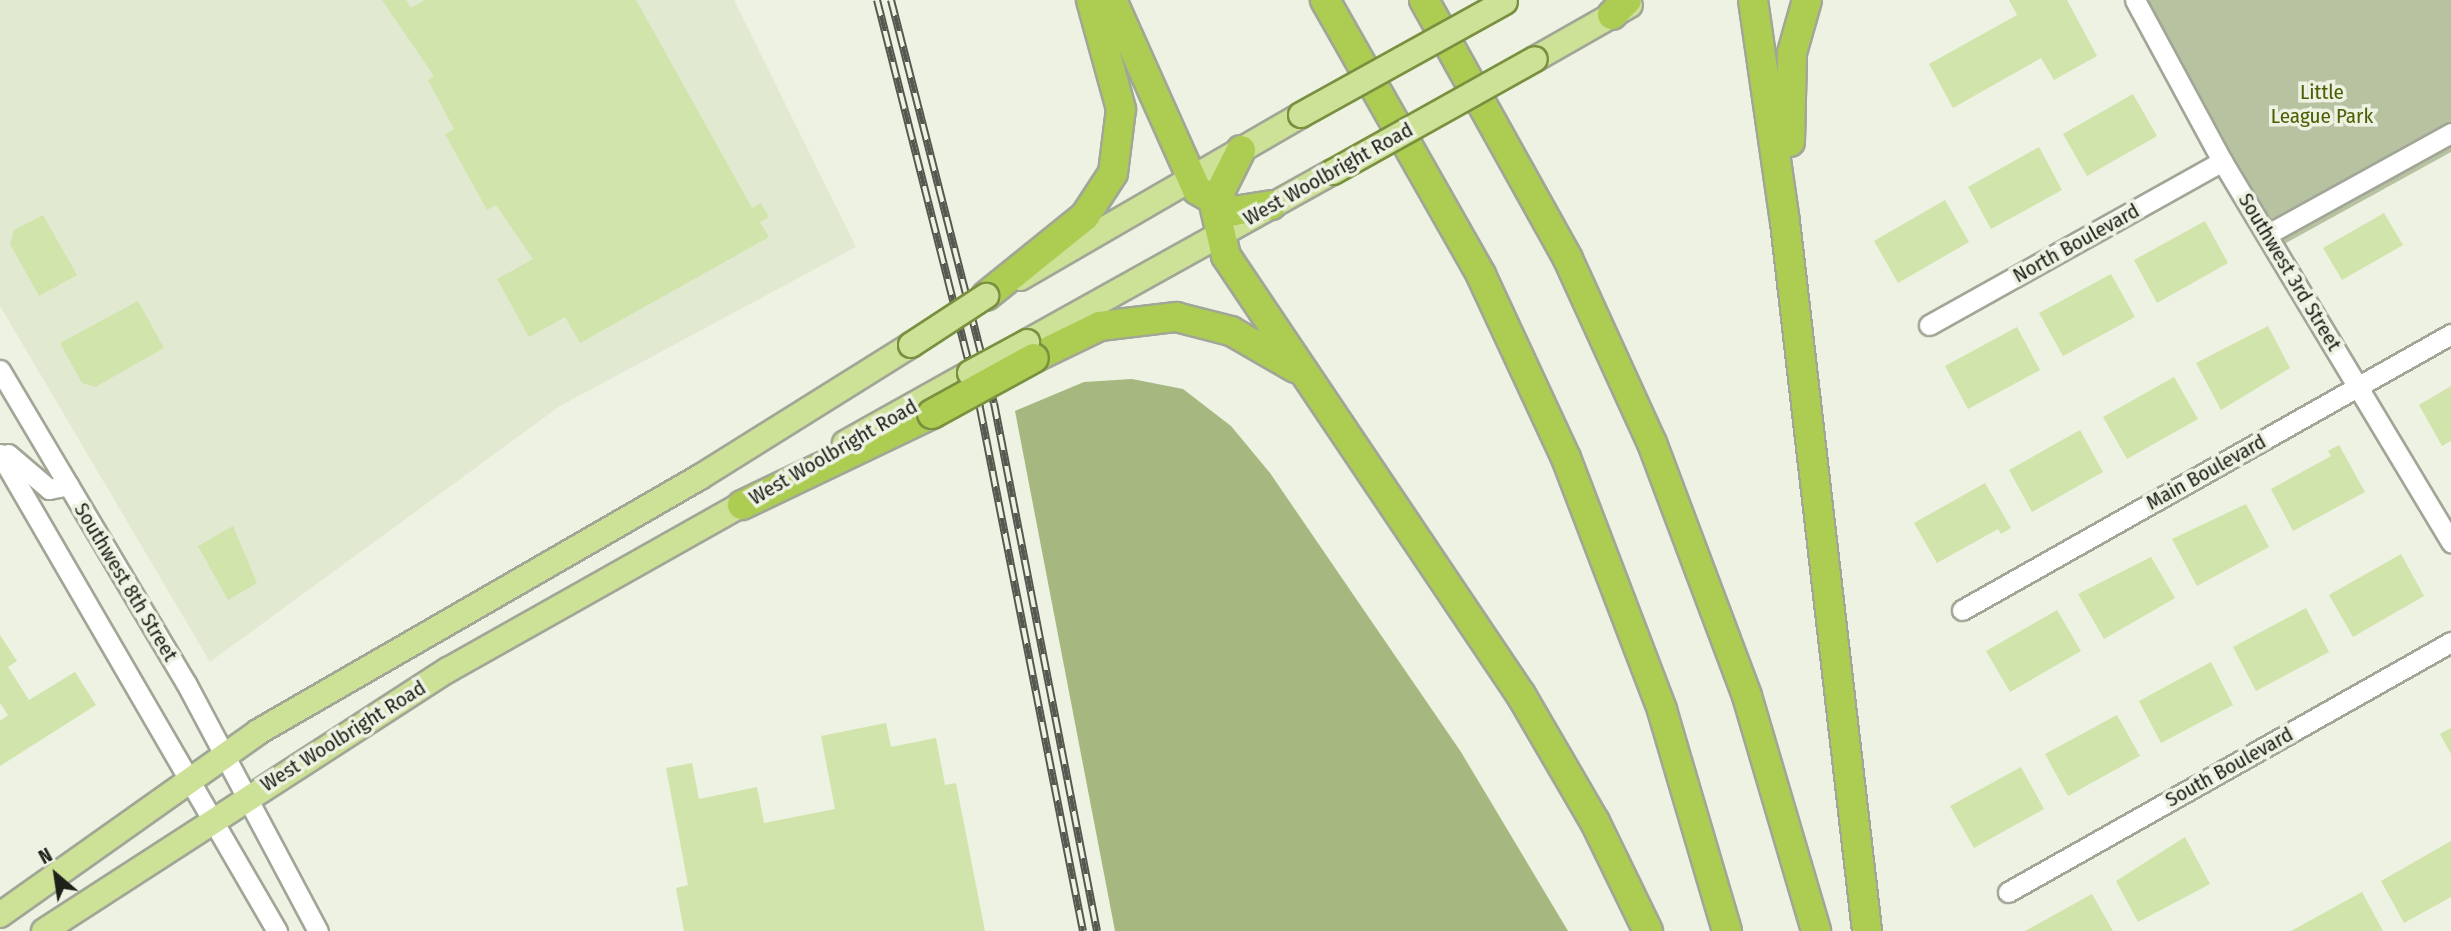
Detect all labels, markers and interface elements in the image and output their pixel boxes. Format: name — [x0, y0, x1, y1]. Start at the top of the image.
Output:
park label: Little League Park — [2271, 79, 2373, 129]
street label: West Woolbright Road — [1239, 117, 1417, 231]
street label: Southwest 3rd Street — [2233, 189, 2347, 355]
street label: North Boulevard — [2008, 198, 2144, 288]
street label: West Woolbright Road — [744, 394, 922, 510]
street label: Main Boulevard — [2142, 429, 2270, 515]
street label: Southwest 8th Street — [69, 498, 183, 666]
street label: West Woolbright Road — [256, 675, 430, 797]
street label: South Boulevard — [2161, 722, 2297, 812]
north arrow — [21, 840, 91, 910]
text: N — [35, 843, 56, 869]

